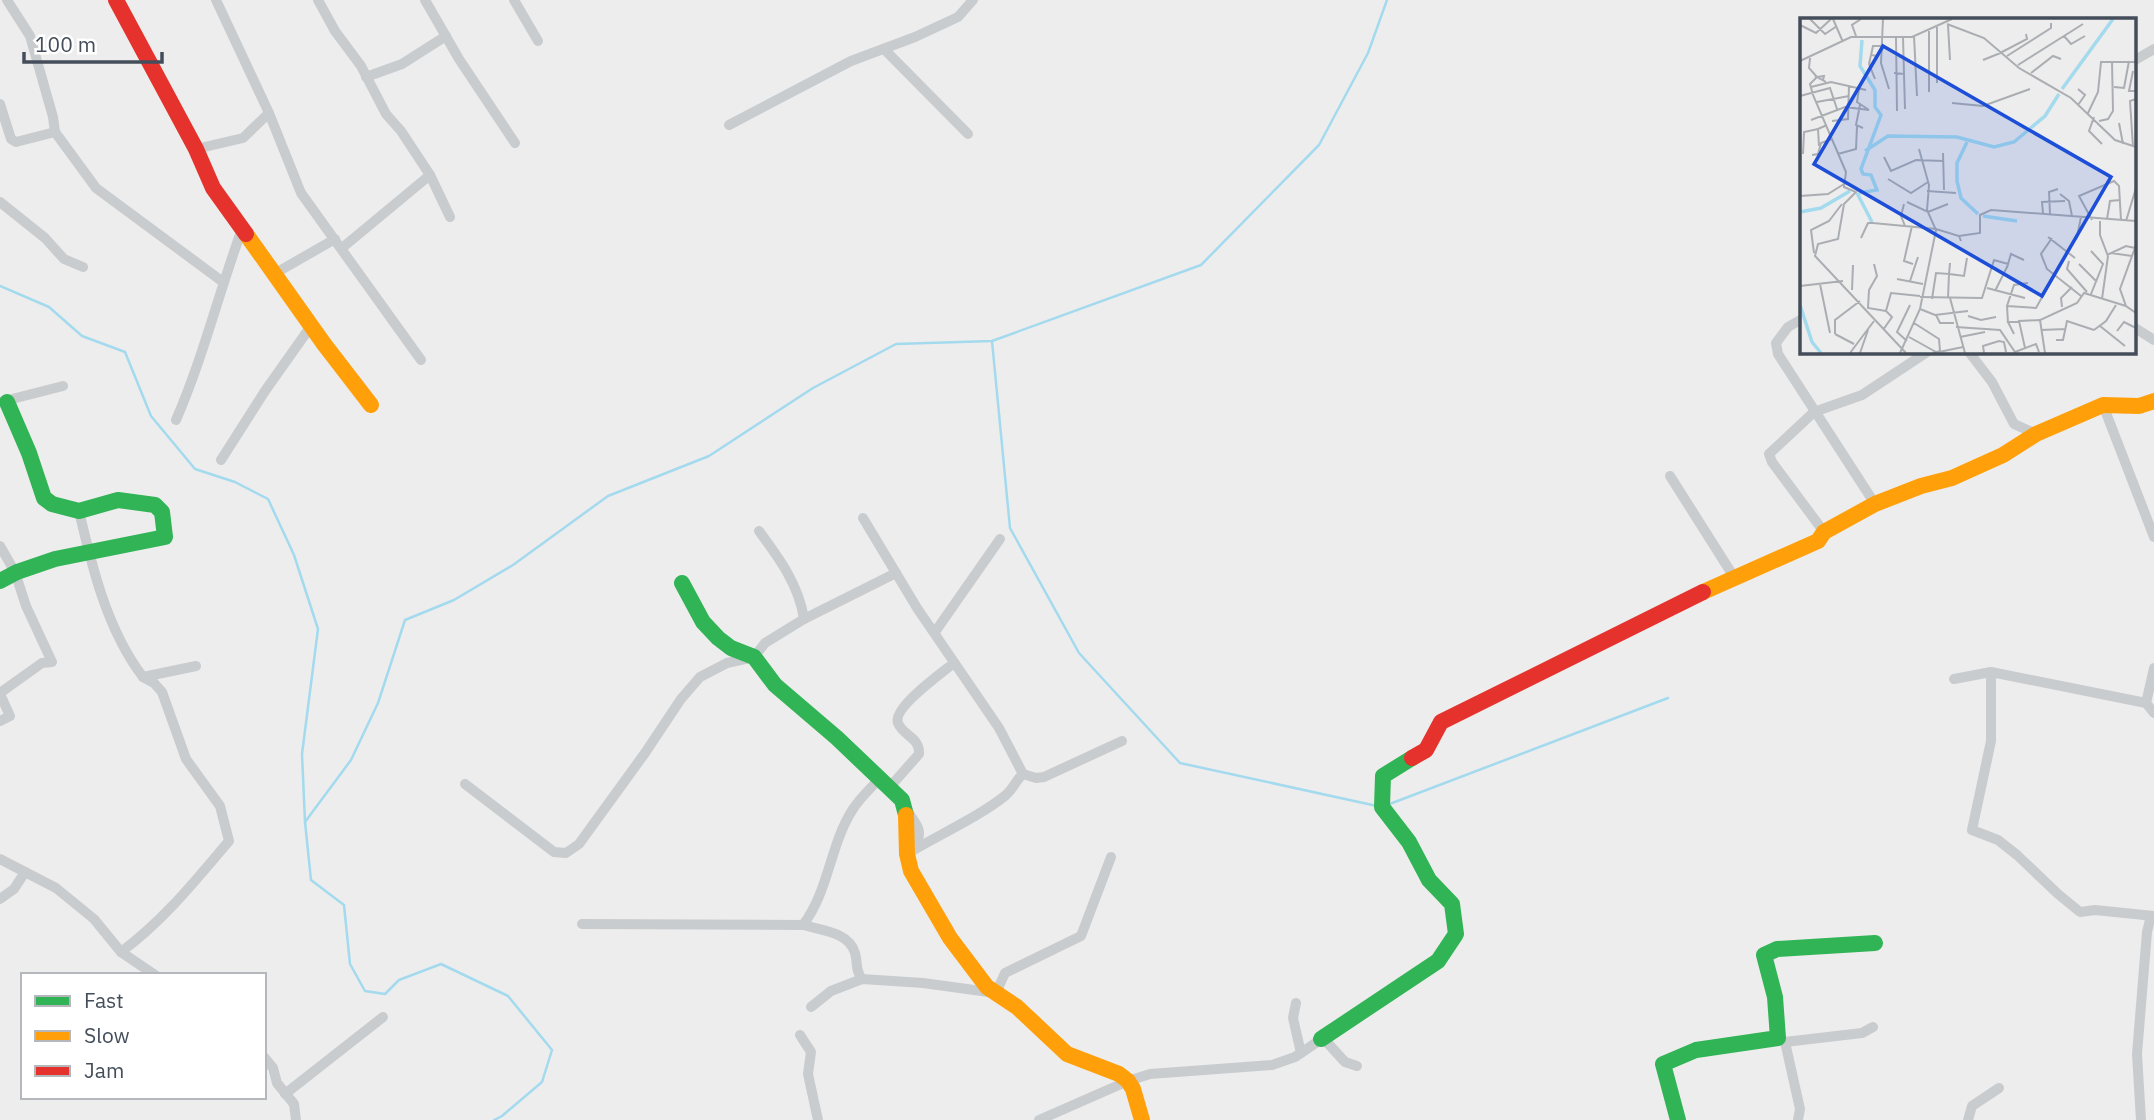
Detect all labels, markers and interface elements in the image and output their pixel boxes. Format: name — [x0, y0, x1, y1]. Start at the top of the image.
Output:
inset map — [1800, 18, 2136, 354]
scale bar — [24, 21, 163, 65]
text: 100 m — [35, 30, 96, 58]
legend — [21, 973, 266, 1099]
text: Fast — [84, 986, 124, 1014]
text: Slow — [84, 1021, 130, 1049]
text: Jam — [84, 1056, 124, 1084]

